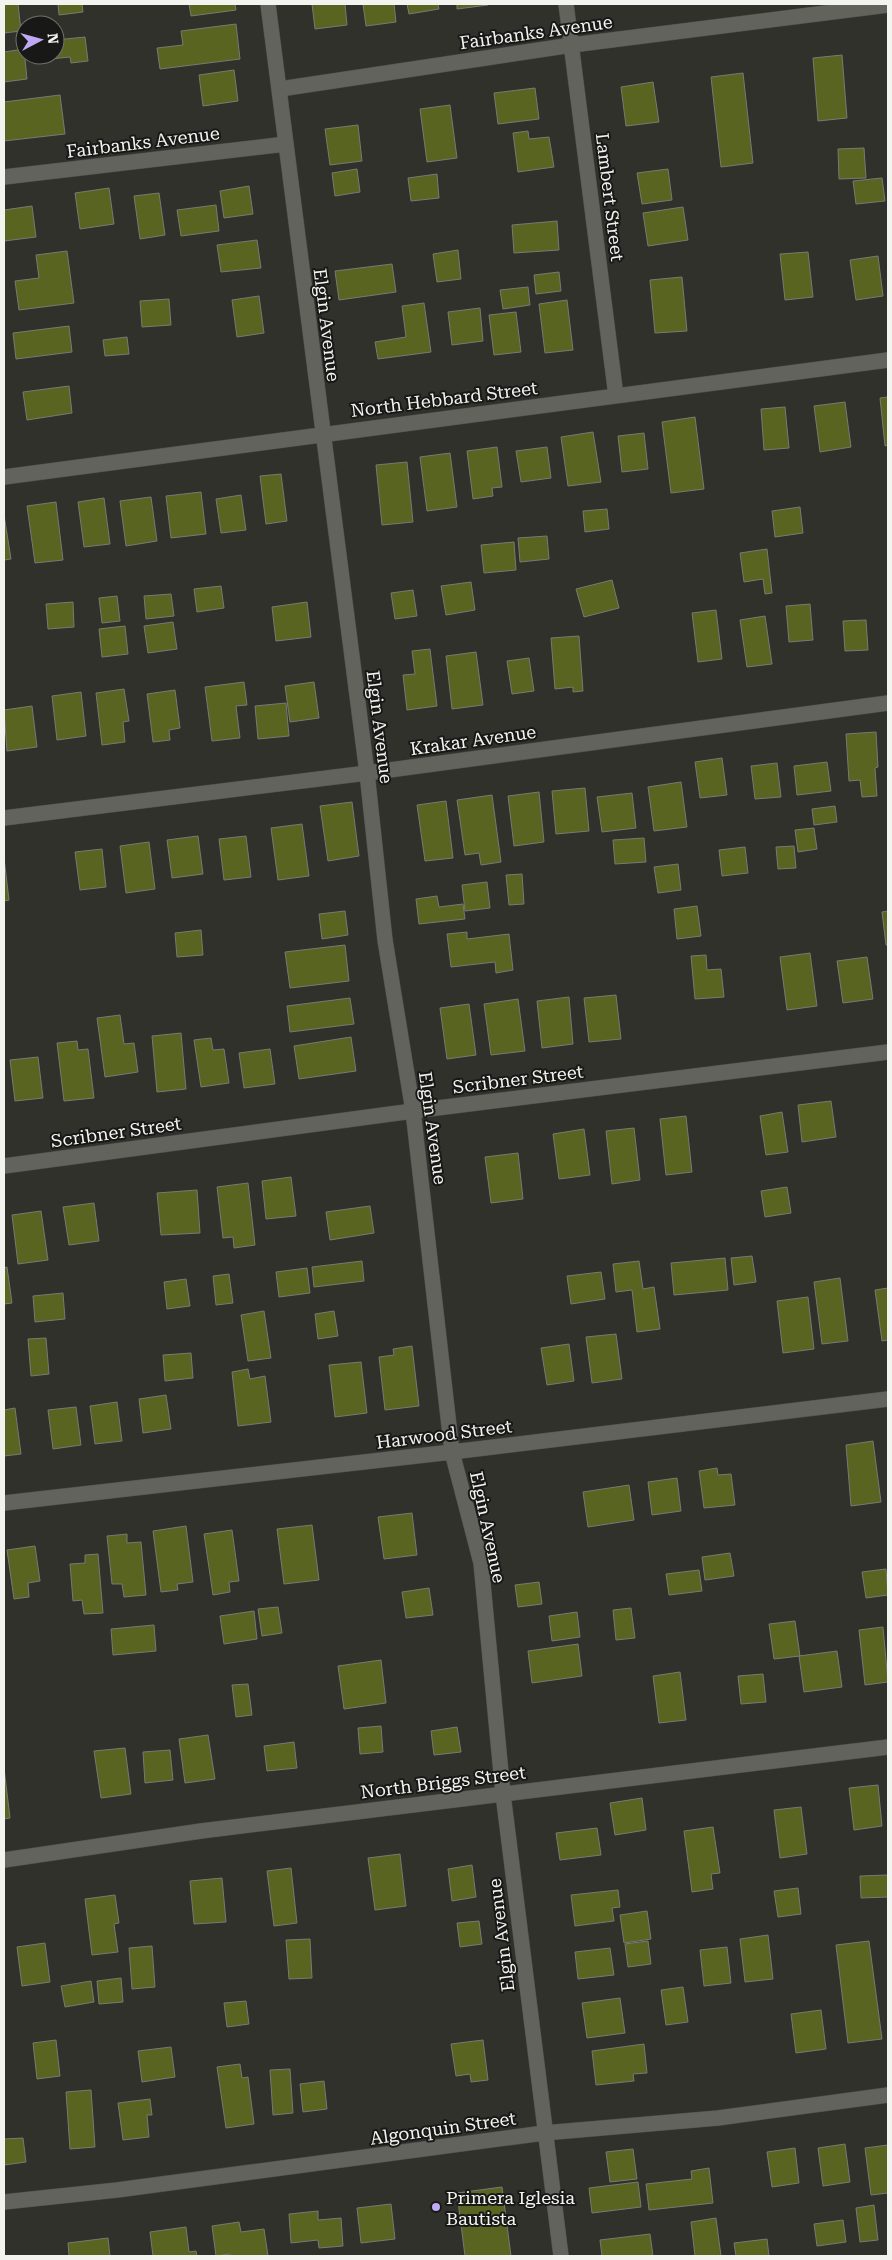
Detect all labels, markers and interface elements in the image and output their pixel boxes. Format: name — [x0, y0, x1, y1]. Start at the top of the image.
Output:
street label: Fairbanks Avenue — [458, 11, 614, 53]
north arrow — [15, 15, 65, 65]
text: N — [44, 32, 61, 45]
street label: Fairbanks Avenue — [65, 122, 221, 162]
street label: Lambert Street — [592, 132, 628, 263]
street label: Elgin Avenue — [310, 267, 344, 383]
street label: North Hebbard Street — [349, 377, 539, 421]
street label: Elgin Avenue — [363, 669, 397, 785]
street label: Krakar Avenue — [409, 721, 538, 759]
street label: Scribner Street — [452, 1061, 585, 1097]
street label: Elgin Avenue — [415, 1070, 451, 1186]
street label: Scribner Street — [49, 1112, 183, 1152]
street label: Harwood Street — [375, 1415, 513, 1453]
street label: Elgin Avenue — [466, 1469, 510, 1585]
street label: North Briggs Street — [359, 1761, 527, 1803]
street label: Elgin Avenue — [484, 1877, 518, 1993]
street label: Algonquin Street — [369, 2107, 518, 2149]
place label: Primera Iglesia Bautista — [446, 2187, 575, 2229]
marker: Primera Iglesia Bautista — [430, 2201, 442, 2213]

